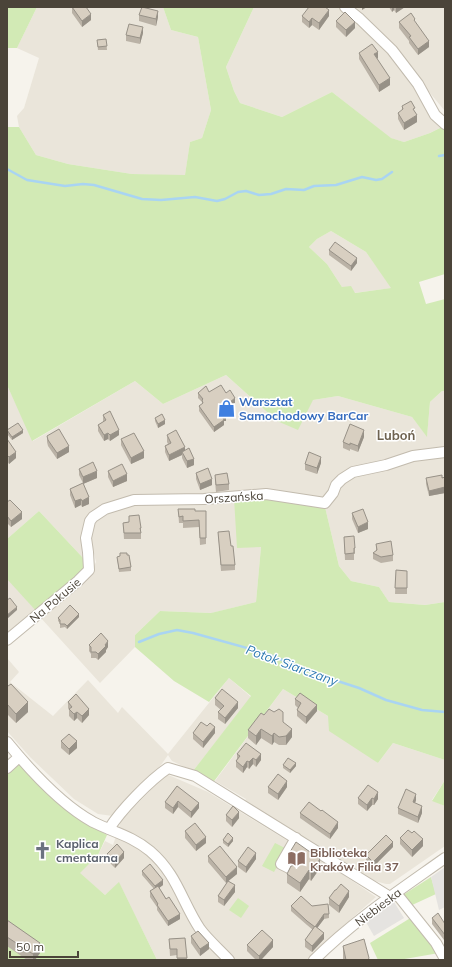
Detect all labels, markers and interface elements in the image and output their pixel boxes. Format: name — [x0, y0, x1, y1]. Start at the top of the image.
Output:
place label: Warsztat Samochodowy BarCar — [239, 394, 368, 423]
shop icon: Warsztat Samochodowy BarCar — [216, 398, 236, 418]
district label: Luboń — [377, 427, 415, 443]
street label: Orszańska — [204, 487, 264, 507]
street label: Na Pokusie — [26, 574, 84, 626]
water label: Potok Siarczany — [244, 641, 341, 689]
place label: Kaplica cmentarna — [56, 836, 118, 865]
church icon: Kaplica cmentarna — [33, 840, 53, 860]
place label: Biblioteka Kraków Filia 37 — [310, 845, 399, 874]
library icon: Biblioteka Kraków Filia 37 — [287, 849, 307, 869]
street label: Niebieska — [352, 885, 404, 929]
scale bar — [10, 933, 78, 959]
text: 50 m — [16, 939, 44, 954]

